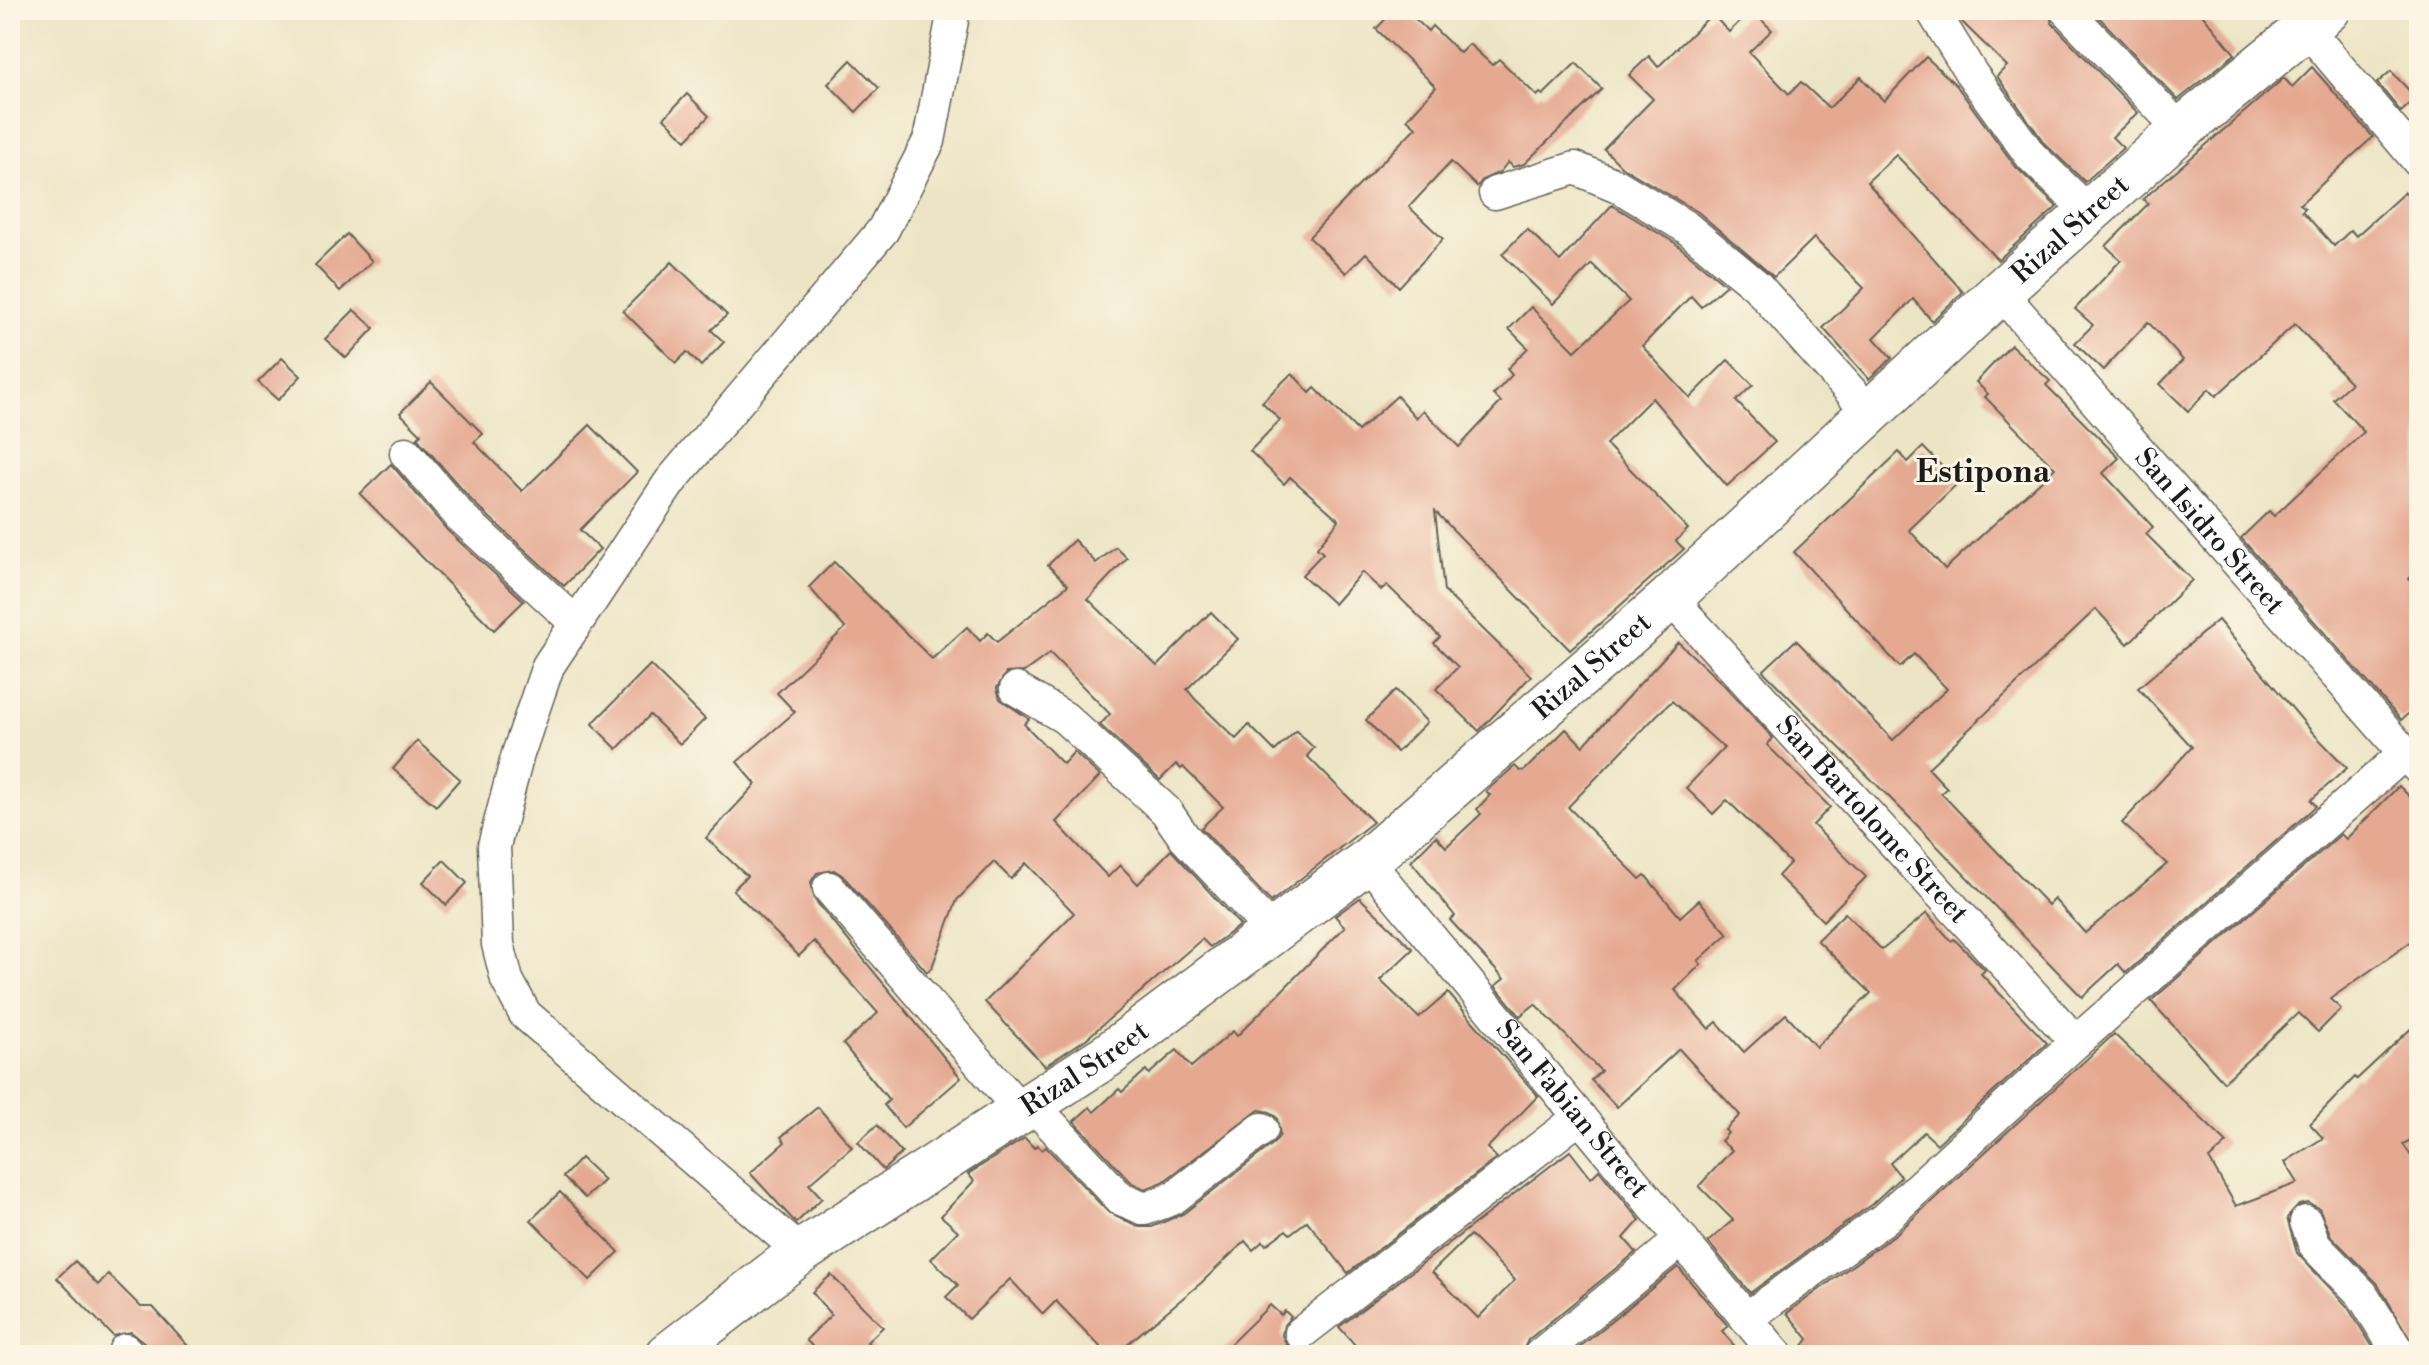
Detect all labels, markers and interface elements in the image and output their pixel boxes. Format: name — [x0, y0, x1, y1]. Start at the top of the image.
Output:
street label: Rizal Street — [2004, 167, 2136, 291]
street label: San Isidro Street — [2127, 440, 2292, 622]
district label: Estipona — [1916, 452, 2051, 492]
street label: Rizal Street — [1525, 605, 1658, 727]
street label: San Bartolome Street — [1769, 708, 1976, 931]
street label: San Fabian Street — [1488, 1012, 1657, 1205]
street label: Rizal Street — [1014, 1013, 1156, 1124]

